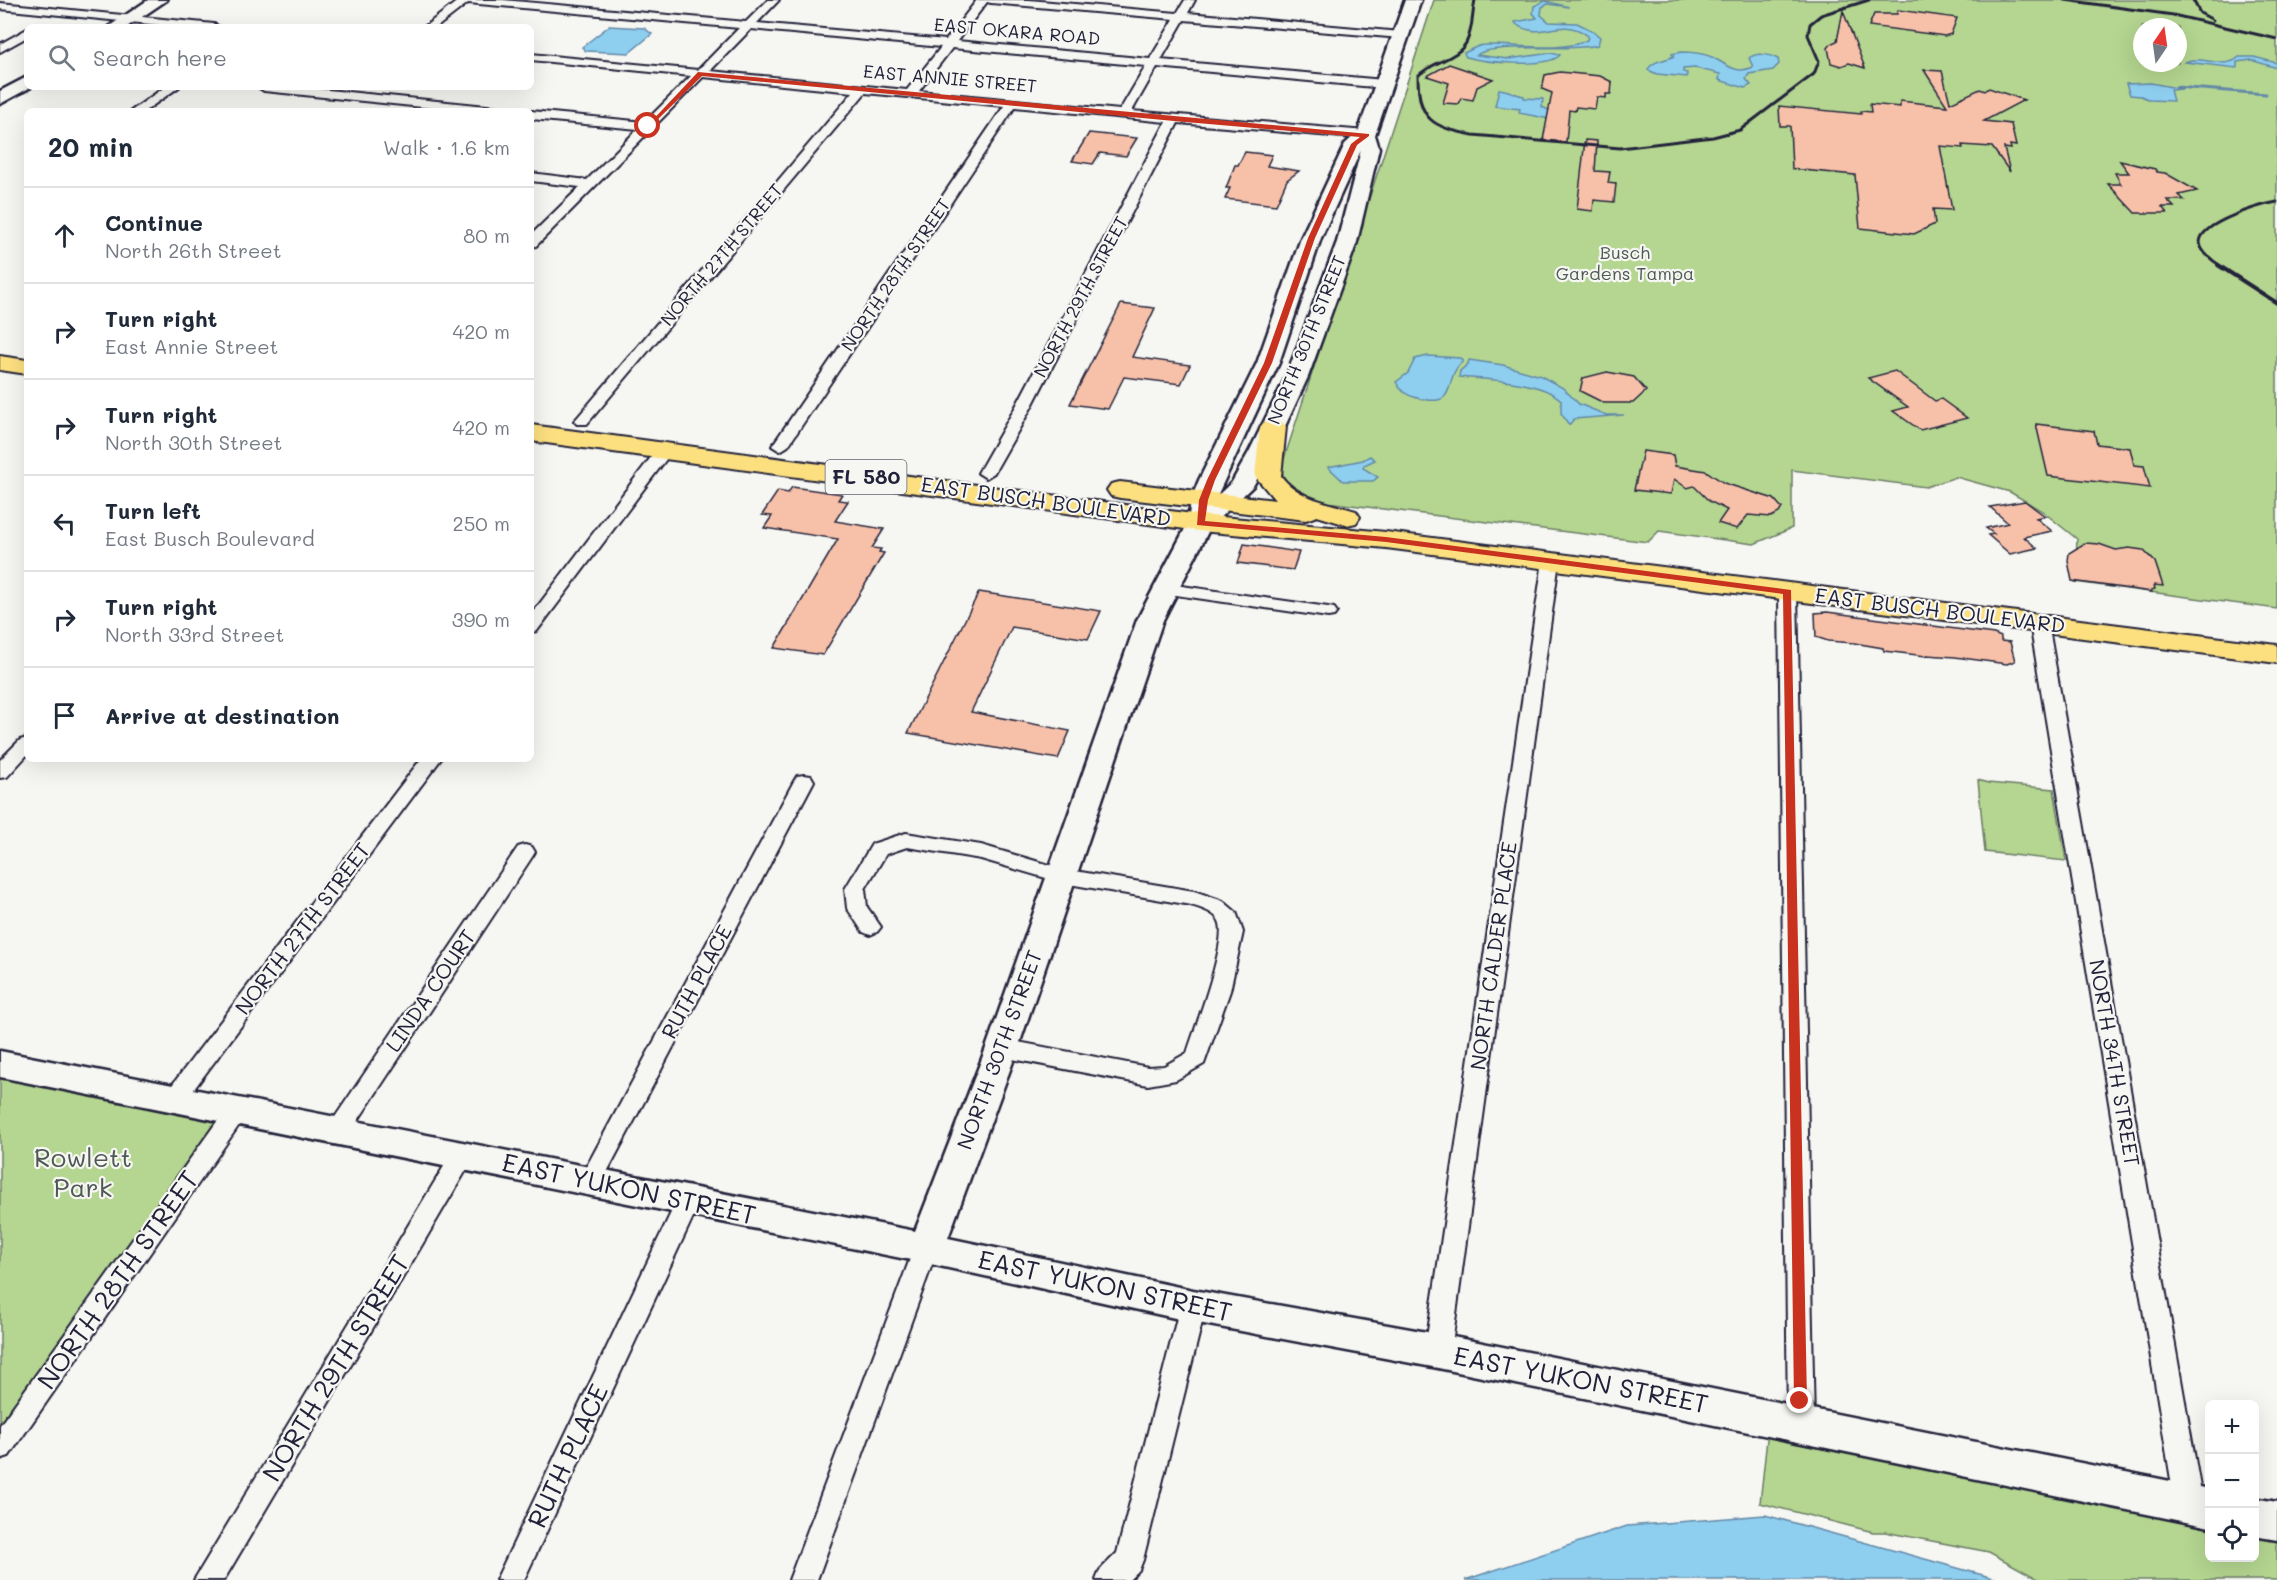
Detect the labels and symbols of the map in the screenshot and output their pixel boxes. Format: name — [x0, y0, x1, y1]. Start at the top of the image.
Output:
street label: EAST OKARA ROAD — [933, 12, 1101, 50]
north arrow — [2133, 18, 2187, 72]
street label: EAST ANNIE STREET — [862, 58, 1038, 98]
route start — [634, 112, 660, 138]
street label: NORTH 27TH STREET — [655, 178, 788, 331]
street label: NORTH 28TH STREET — [835, 193, 955, 356]
street label: NORTH 29TH STREET — [1027, 212, 1133, 381]
park label: Busch Gardens Tampa — [1556, 240, 1694, 285]
street label: NORTH 30TH STREET — [1261, 252, 1351, 428]
road number: FL 580 — [826, 460, 906, 494]
street label: EAST BUSCH BOULEVARD — [920, 470, 1173, 531]
street label: EAST BUSCH BOULEVARD — [1814, 581, 2067, 638]
street label: NORTH 27TH STREET — [228, 837, 375, 1019]
street label: NORTH CALDER PLACE — [1463, 840, 1522, 1072]
street label: RUTH PLACE — [654, 920, 737, 1043]
street label: LINDA COURT — [379, 924, 481, 1057]
street label: NORTH 30TH STREET — [950, 946, 1047, 1153]
street label: NORTH 34TH STREET — [2084, 957, 2147, 1168]
park label: Rowlett Park — [34, 1140, 132, 1204]
street label: EAST YUKON STREET — [499, 1145, 759, 1232]
street label: NORTH 28TH STREET — [29, 1163, 206, 1395]
street label: EAST YUKON STREET — [975, 1242, 1235, 1329]
street label: NORTH 29TH STREET — [254, 1248, 416, 1487]
street label: EAST YUKON STREET — [1451, 1338, 1711, 1420]
street label: RUTH PLACE — [519, 1378, 615, 1533]
route end — [1786, 1387, 1812, 1413]

